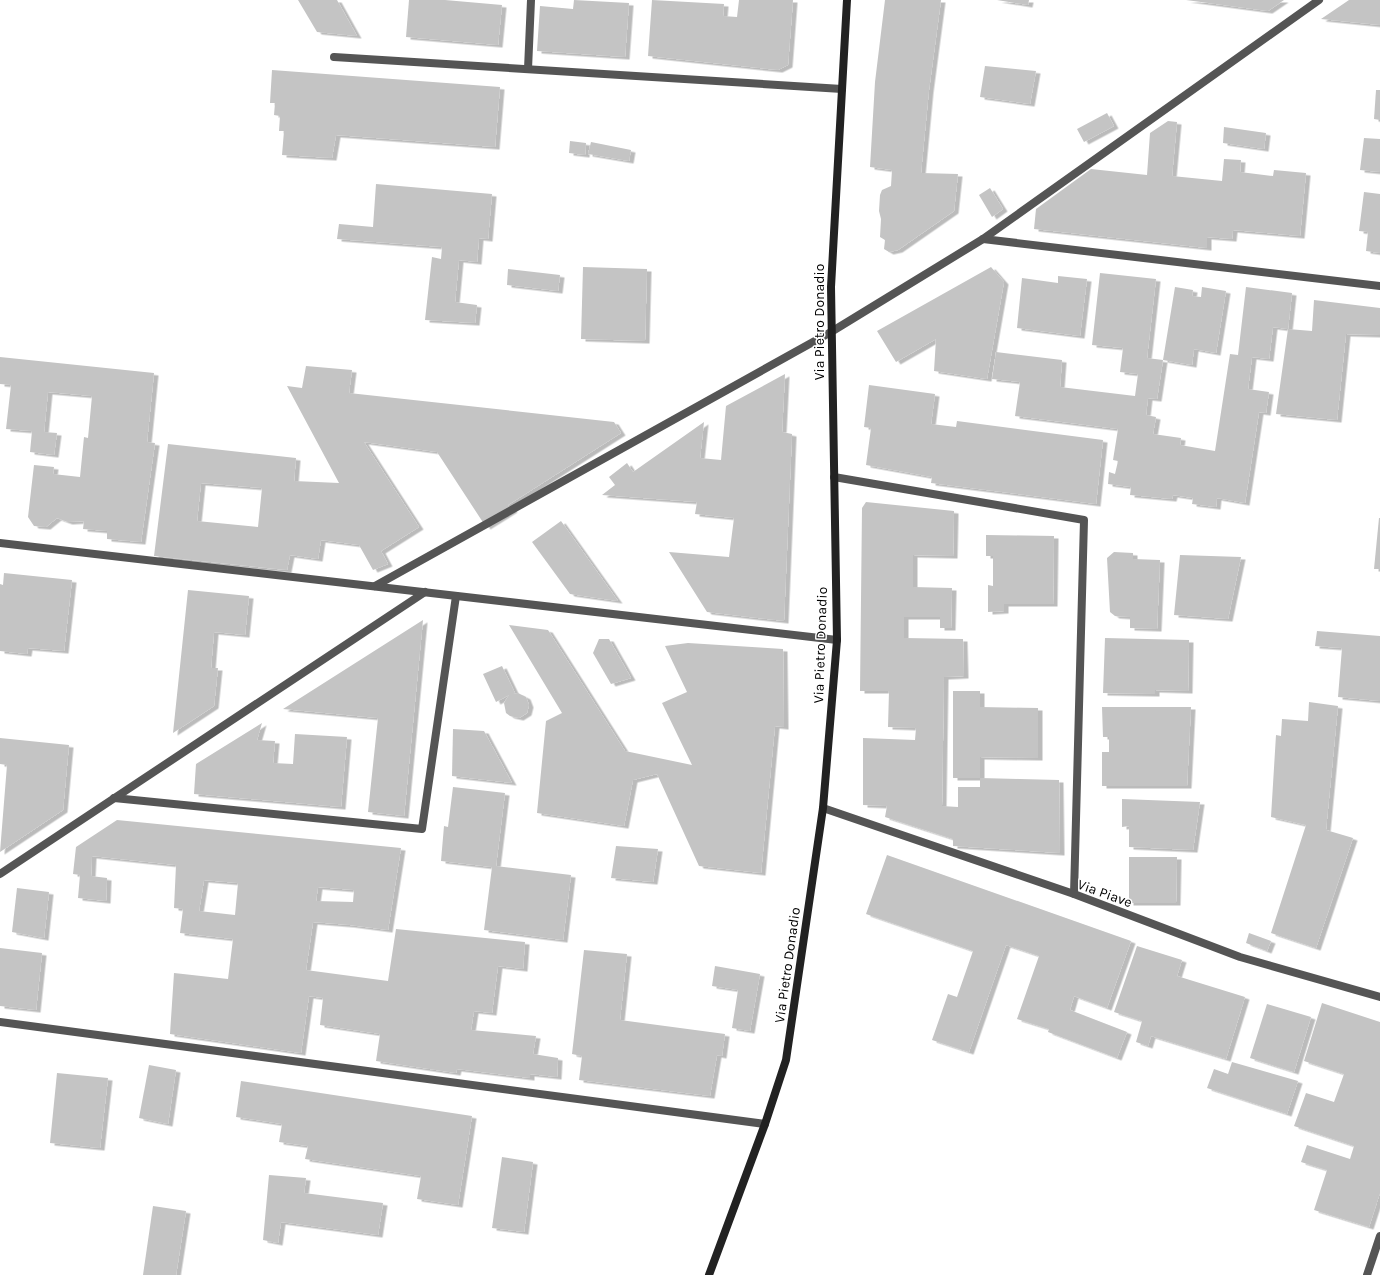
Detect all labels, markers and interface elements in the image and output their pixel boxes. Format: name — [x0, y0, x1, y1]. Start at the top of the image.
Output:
street label: Via Pietro Donadio — [811, 264, 828, 380]
street label: Via Pietro Donadio — [810, 586, 831, 704]
street label: Via Piave — [1075, 876, 1134, 911]
street label: Via Pietro Donadio — [771, 906, 804, 1024]

